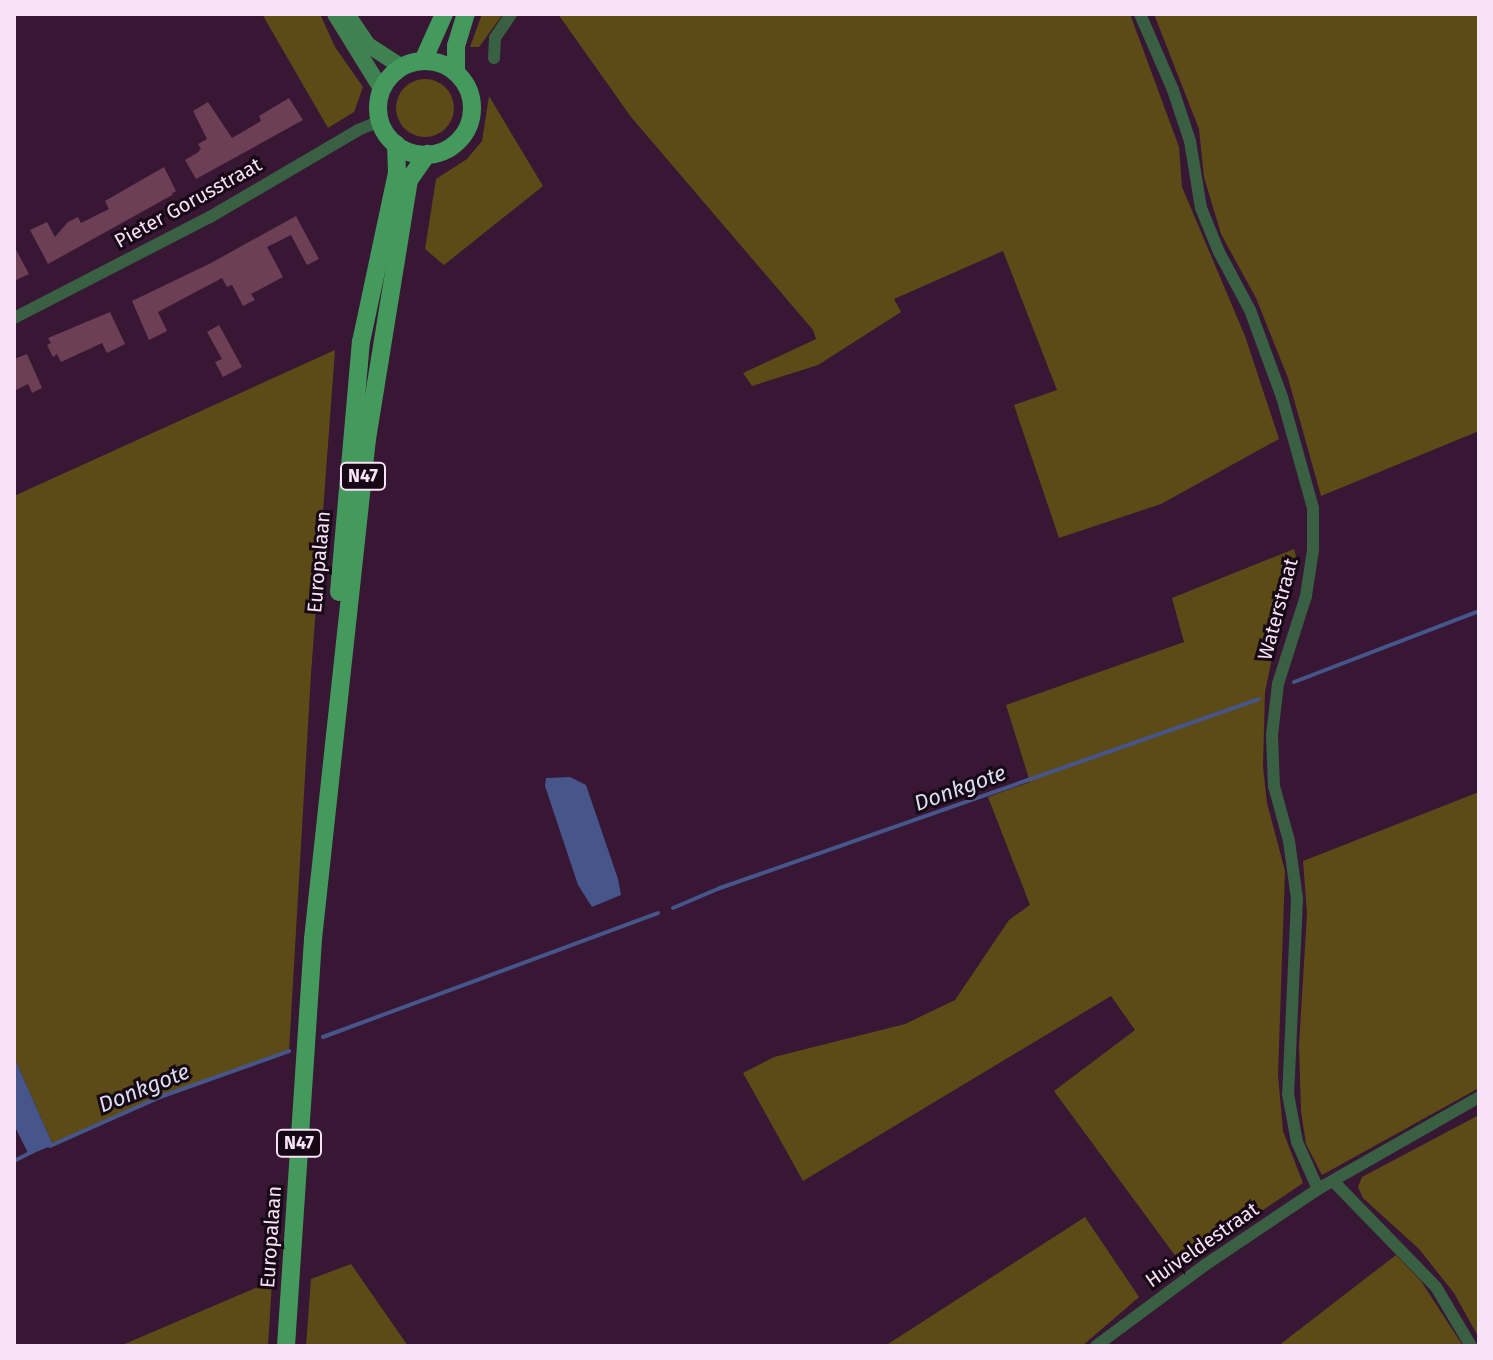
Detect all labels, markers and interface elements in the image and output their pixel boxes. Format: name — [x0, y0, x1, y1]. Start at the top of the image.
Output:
street label: Pieter Gorusstraat — [110, 153, 266, 253]
road number: N47 — [339, 462, 387, 490]
street label: Europalaan — [303, 510, 335, 614]
street label: Waterstraat — [1253, 555, 1303, 663]
water label: Donkgote — [911, 759, 1009, 817]
water label: Donkgote — [95, 1058, 193, 1118]
road number: N47 — [275, 1129, 323, 1157]
street label: Europalaan — [255, 1185, 287, 1289]
street label: Huiveldestraat — [1141, 1197, 1263, 1293]

